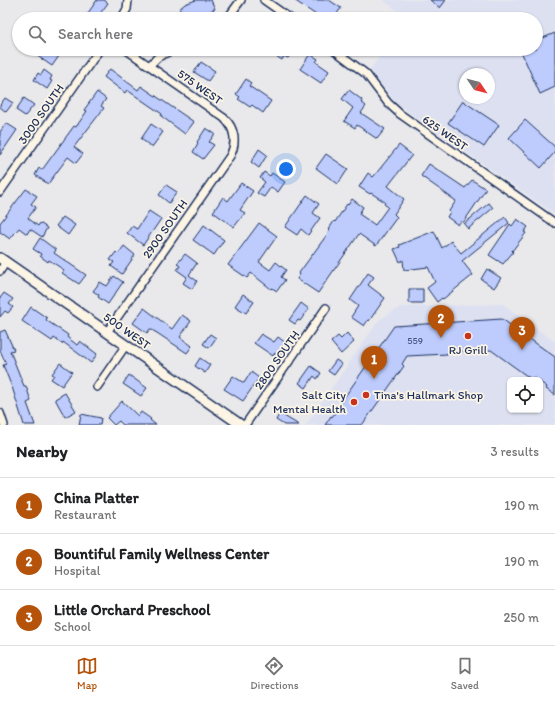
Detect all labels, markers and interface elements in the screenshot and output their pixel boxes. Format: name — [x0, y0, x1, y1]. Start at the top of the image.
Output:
search box — [12, 12, 543, 56]
icon: search — [26, 23, 48, 45]
text: Search here — [58, 25, 133, 43]
street label: 575 WEST — [175, 66, 225, 108]
north arrow — [459, 68, 495, 104]
street label: 3000 SOUTH — [15, 81, 67, 147]
street label: 625 WEST — [420, 112, 471, 154]
your location — [276, 159, 296, 179]
street label: 2900 SOUTH — [140, 197, 190, 261]
pin: 2 — [428, 305, 454, 338]
street label: 500 WEST — [101, 310, 153, 352]
pin: 3 — [509, 317, 535, 350]
street label: 2800 SOUTH — [252, 328, 302, 392]
marker: RJ Grill — [463, 331, 473, 341]
house number: 559 — [407, 334, 423, 347]
place label: RJ Grill — [449, 343, 488, 357]
pin: 1 — [361, 346, 387, 379]
map controls — [507, 377, 543, 413]
button: locate — [507, 377, 543, 413]
place label: Salt City Mental Health — [273, 388, 347, 416]
place label: Tina's Hallmark Shop — [374, 388, 483, 402]
marker: Tina's Hallmark Shop — [361, 390, 371, 400]
marker: Salt City Mental Health — [349, 397, 359, 407]
text: Nearby — [16, 441, 68, 461]
text: 3 results — [490, 444, 539, 459]
text: China Platter — [54, 489, 139, 507]
text: 1 — [26, 498, 32, 513]
text: 190 m — [504, 498, 539, 513]
text: Restaurant — [54, 507, 116, 522]
text: Bountiful Family Wellness Center — [54, 545, 269, 563]
text: 2 — [26, 554, 32, 569]
text: 190 m — [504, 554, 539, 569]
text: Hospital — [54, 563, 101, 578]
text: Little Orchard Preschool — [54, 601, 210, 619]
text: 3 — [25, 610, 33, 625]
text: 250 m — [503, 610, 539, 625]
text: School — [54, 619, 91, 634]
tab: Map — [76, 655, 98, 692]
tab: Directions — [250, 655, 299, 692]
tab: Saved — [451, 655, 479, 692]

